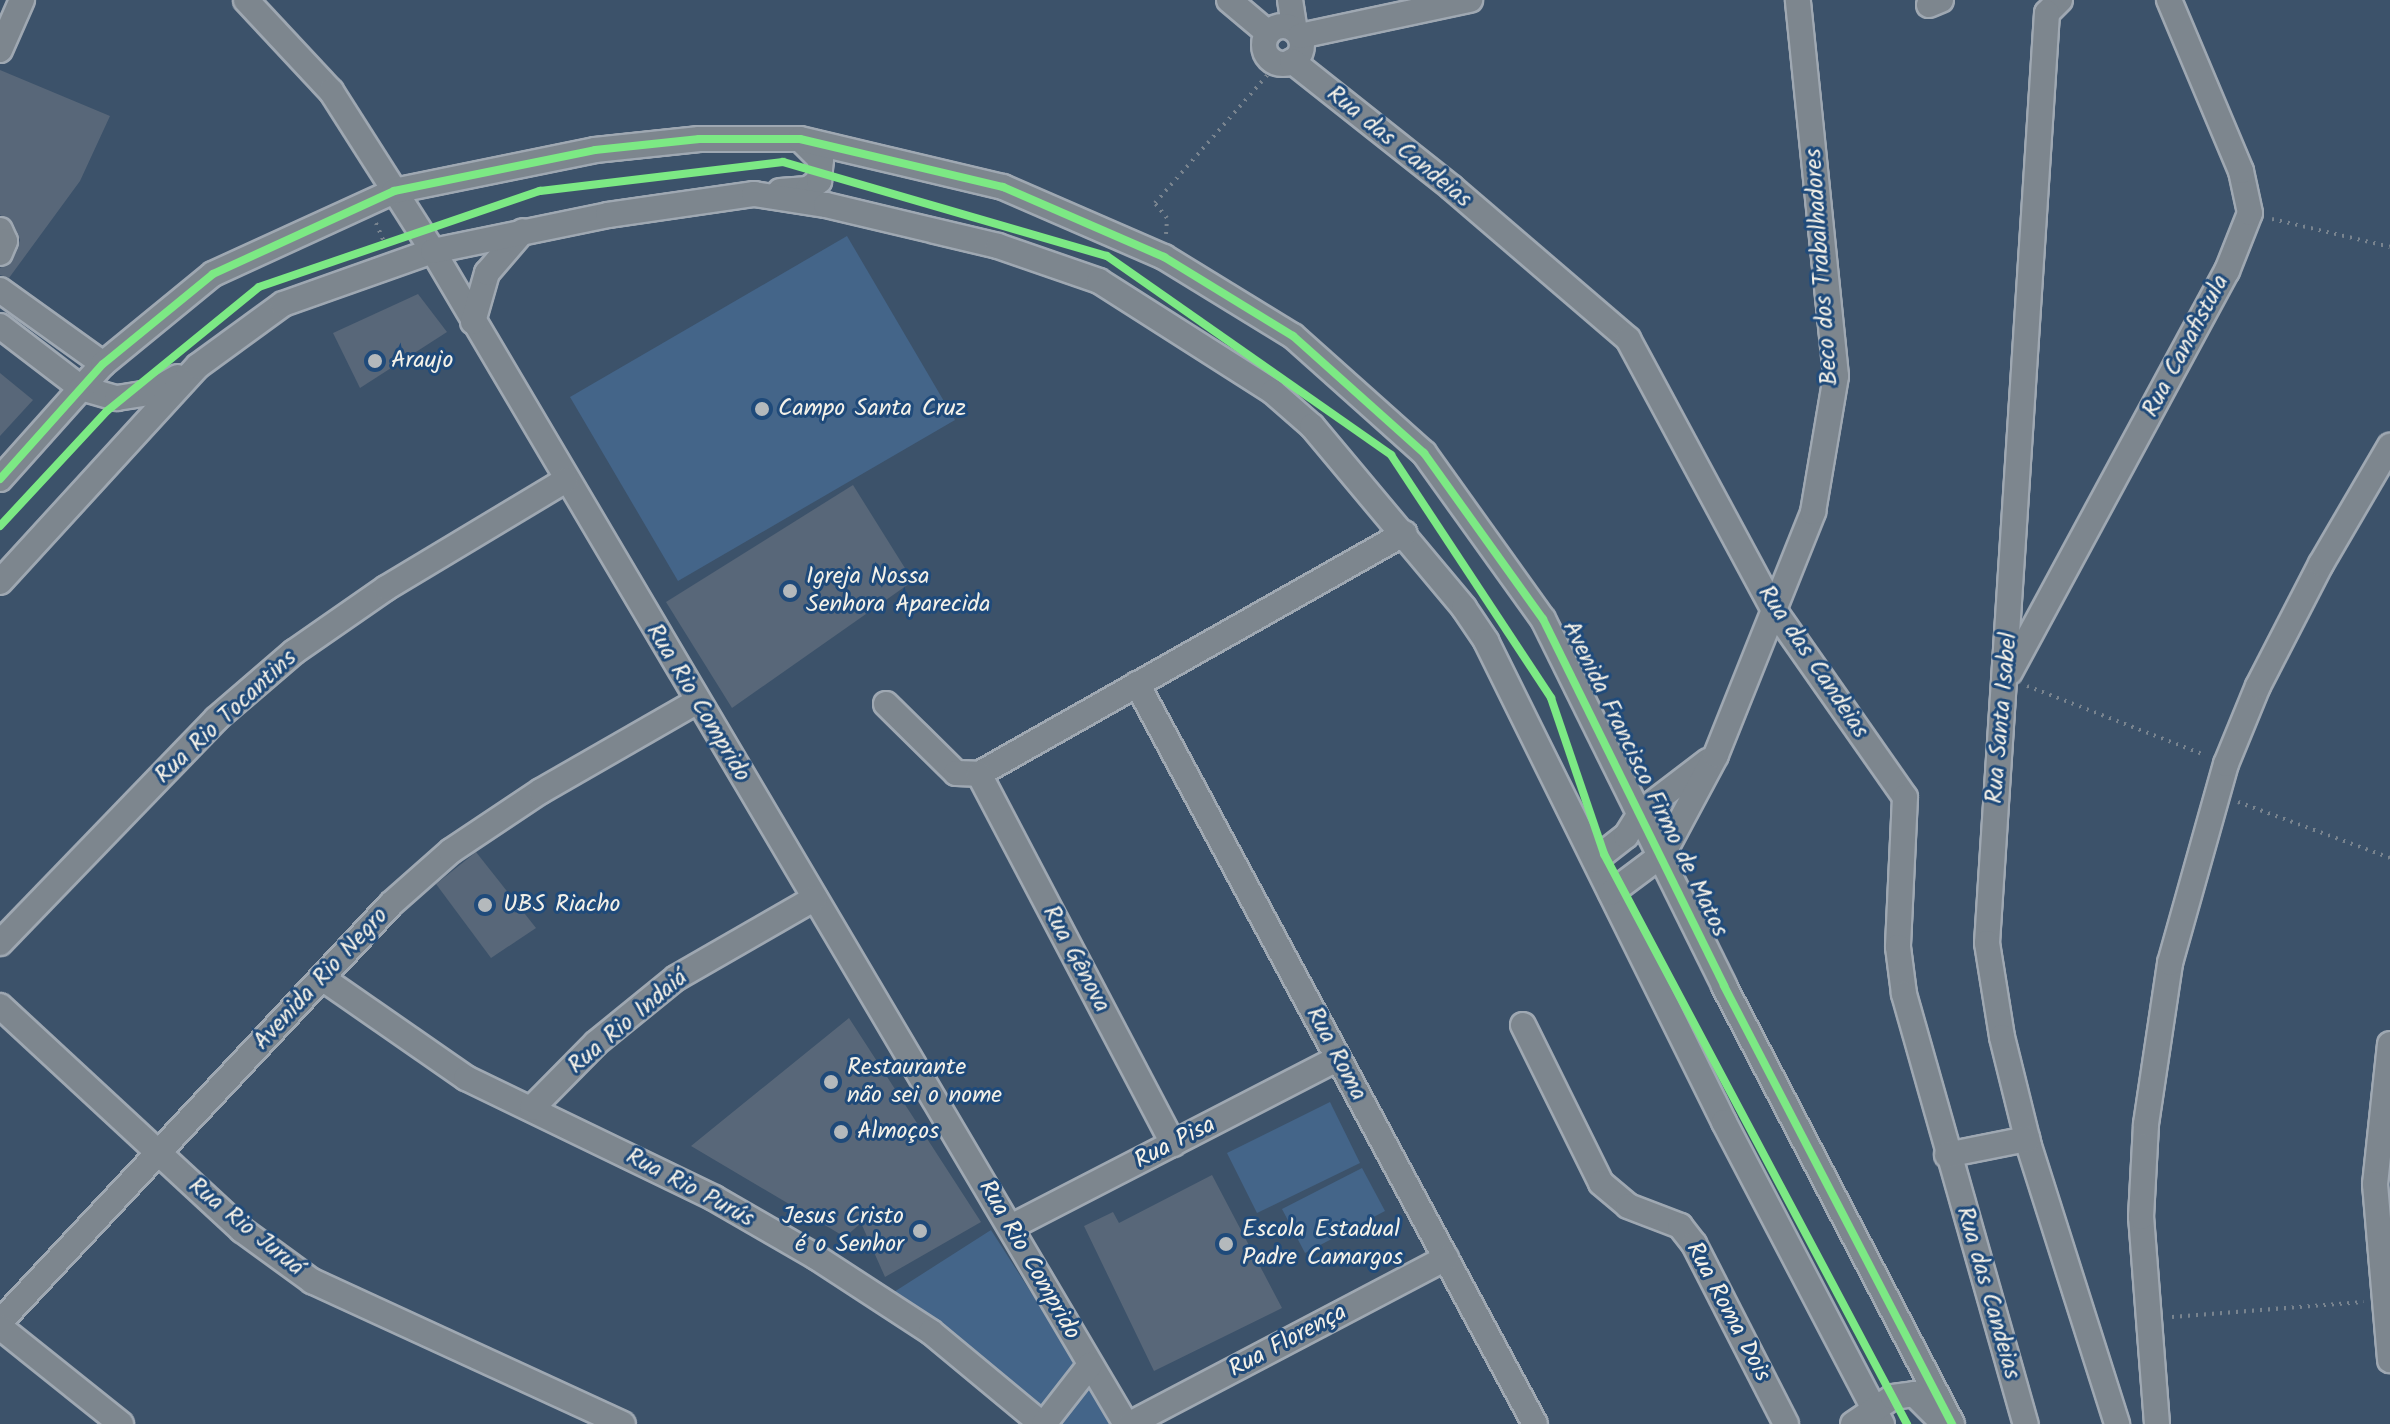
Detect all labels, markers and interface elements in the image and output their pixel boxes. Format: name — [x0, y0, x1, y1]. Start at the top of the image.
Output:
street label: Rua das Candeias — [1321, 80, 1477, 214]
street label: Beco dos Trabalhadores — [1799, 147, 1845, 387]
street label: Rua Canafistula — [2136, 270, 2236, 422]
place label: Araujo — [391, 347, 453, 375]
marker: Araujo — [366, 352, 384, 370]
place label: Campo Santa Cruz — [778, 395, 966, 423]
marker: Campo Santa Cruz — [753, 400, 771, 418]
place label: Igreja Nossa Senhora Aparecida — [806, 563, 991, 619]
street label: Rua das Candeias — [1751, 580, 1875, 744]
marker: Igreja Nossa Senhora Aparecida — [781, 582, 799, 600]
street label: Avenida Francisco Firmo de Matos — [1556, 616, 1734, 942]
street label: Rua Rio Comprido — [640, 619, 756, 787]
street label: Rua Santa Isabel — [1980, 631, 2024, 805]
street label: Rua Rio Tocantins — [149, 644, 303, 790]
place label: UBS Riacho — [503, 891, 620, 919]
marker: UBS Riacho — [474, 894, 496, 916]
street label: Rua Gênova — [1036, 901, 1116, 1017]
street label: Avenida Rio Negro — [248, 902, 394, 1056]
street label: Rua Rio Indaiá — [562, 964, 694, 1080]
street label: Rua Roma — [1299, 1002, 1373, 1106]
place label: Restaurante não sei o nome — [847, 1054, 1002, 1110]
marker: Restaurante não sei o nome — [822, 1073, 840, 1091]
street label: Rua Pisa — [1130, 1110, 1220, 1176]
place label: Almoços — [857, 1118, 939, 1146]
marker: Almoços — [832, 1123, 850, 1141]
street label: Rua Rio Purús — [621, 1142, 759, 1234]
street label: Rua Rio Juruá — [182, 1172, 310, 1282]
street label: Rua Rio Comprido — [972, 1175, 1086, 1345]
place label: Jesus Cristo é o Senhor — [782, 1203, 904, 1259]
street label: Rua das Candeias — [1950, 1204, 2026, 1382]
place label: Escola Estadual Padre Camargos — [1242, 1216, 1403, 1272]
marker: Jesus Cristo é o Senhor — [911, 1222, 929, 1240]
marker: Escola Estadual Padre Camargos — [1217, 1235, 1235, 1253]
street label: Rua Roma Dois — [1679, 1237, 1777, 1387]
street label: Rua Florença — [1224, 1298, 1352, 1384]

